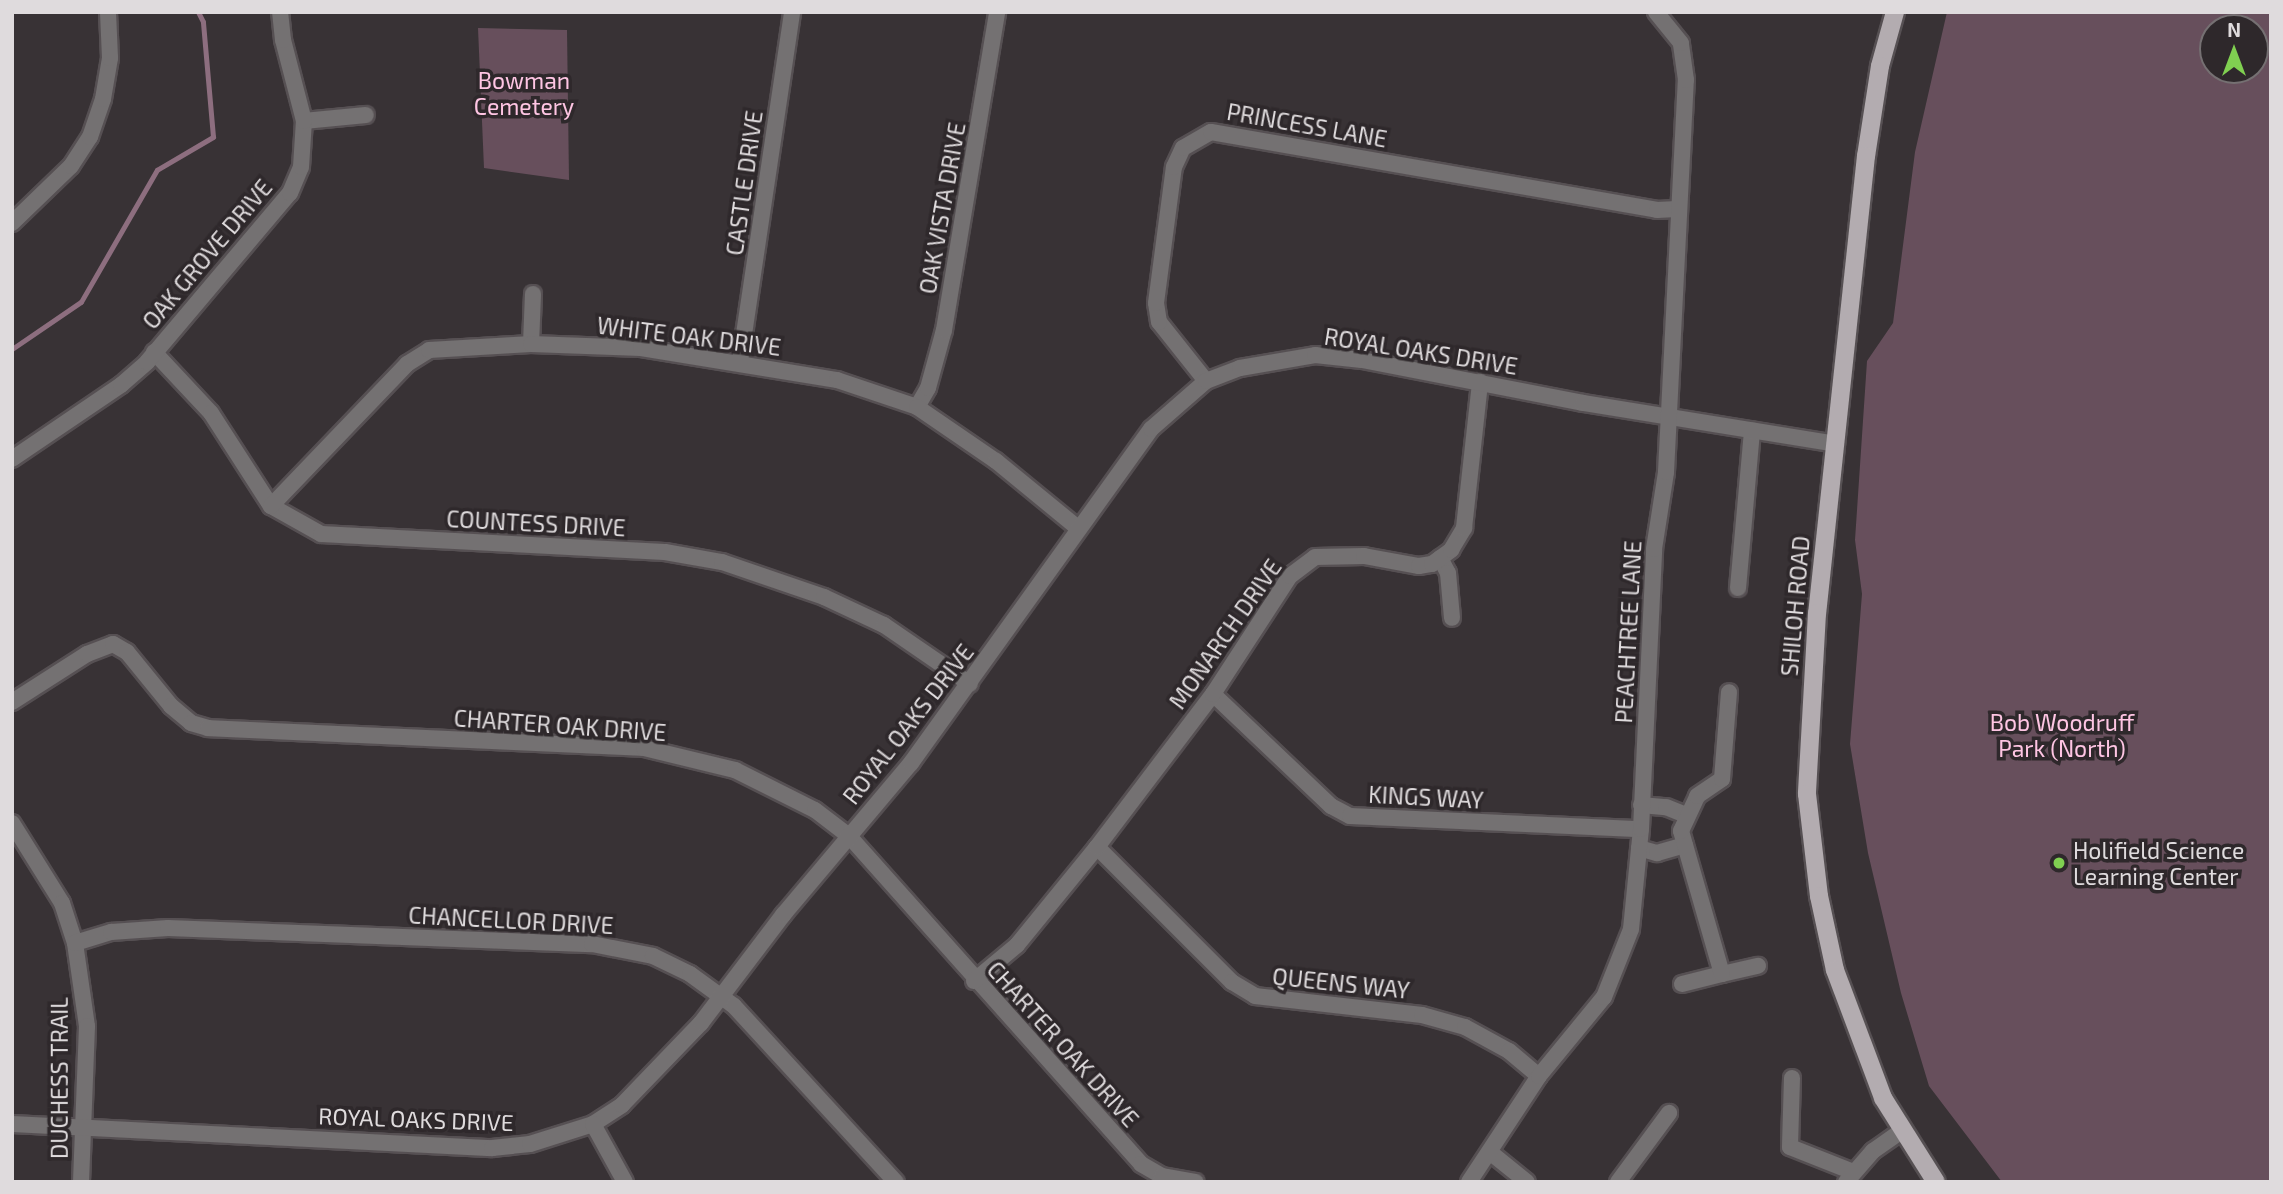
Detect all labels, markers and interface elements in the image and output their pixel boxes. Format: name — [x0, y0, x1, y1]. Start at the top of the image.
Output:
north arrow — [2199, 14, 2269, 84]
text: N — [2227, 18, 2241, 41]
park label: Bowman Cemetery — [474, 66, 574, 120]
street label: PRINCESS LANE — [1225, 97, 1389, 153]
street label: CASTLE DRIVE — [720, 109, 768, 257]
street label: OAK VISTA DRIVE — [913, 119, 971, 297]
street label: OAK GROVE DRIVE — [136, 174, 278, 334]
street label: WHITE OAK DRIVE — [595, 311, 783, 361]
street label: ROYAL OAKS DRIVE — [1322, 322, 1520, 380]
street label: COUNTESS DRIVE — [446, 505, 626, 541]
street label: SHILOH ROAD — [1775, 535, 1815, 677]
street label: PEACHTREE LANE — [1609, 540, 1647, 724]
street label: MONARCH DRIVE — [1163, 554, 1287, 714]
street label: ROYAL OAKS DRIVE — [837, 638, 979, 810]
street label: CHARTER OAK DRIVE — [453, 704, 667, 746]
park label: Bob Woodruff Park (North) — [1990, 708, 2134, 762]
street label: KINGS WAY — [1367, 780, 1485, 814]
place label: Holifield Science Learning Center — [2073, 836, 2244, 890]
marker: Holifield Science Learning Center — [2051, 855, 2067, 871]
street label: CHANCELLOR DRIVE — [408, 901, 614, 939]
street label: CHARTER OAK DRIVE — [981, 956, 1145, 1132]
street label: QUEENS WAY — [1271, 962, 1411, 1004]
street label: DUCHESS TRAIL — [45, 997, 73, 1159]
street label: ROYAL OAKS DRIVE — [318, 1102, 514, 1136]

